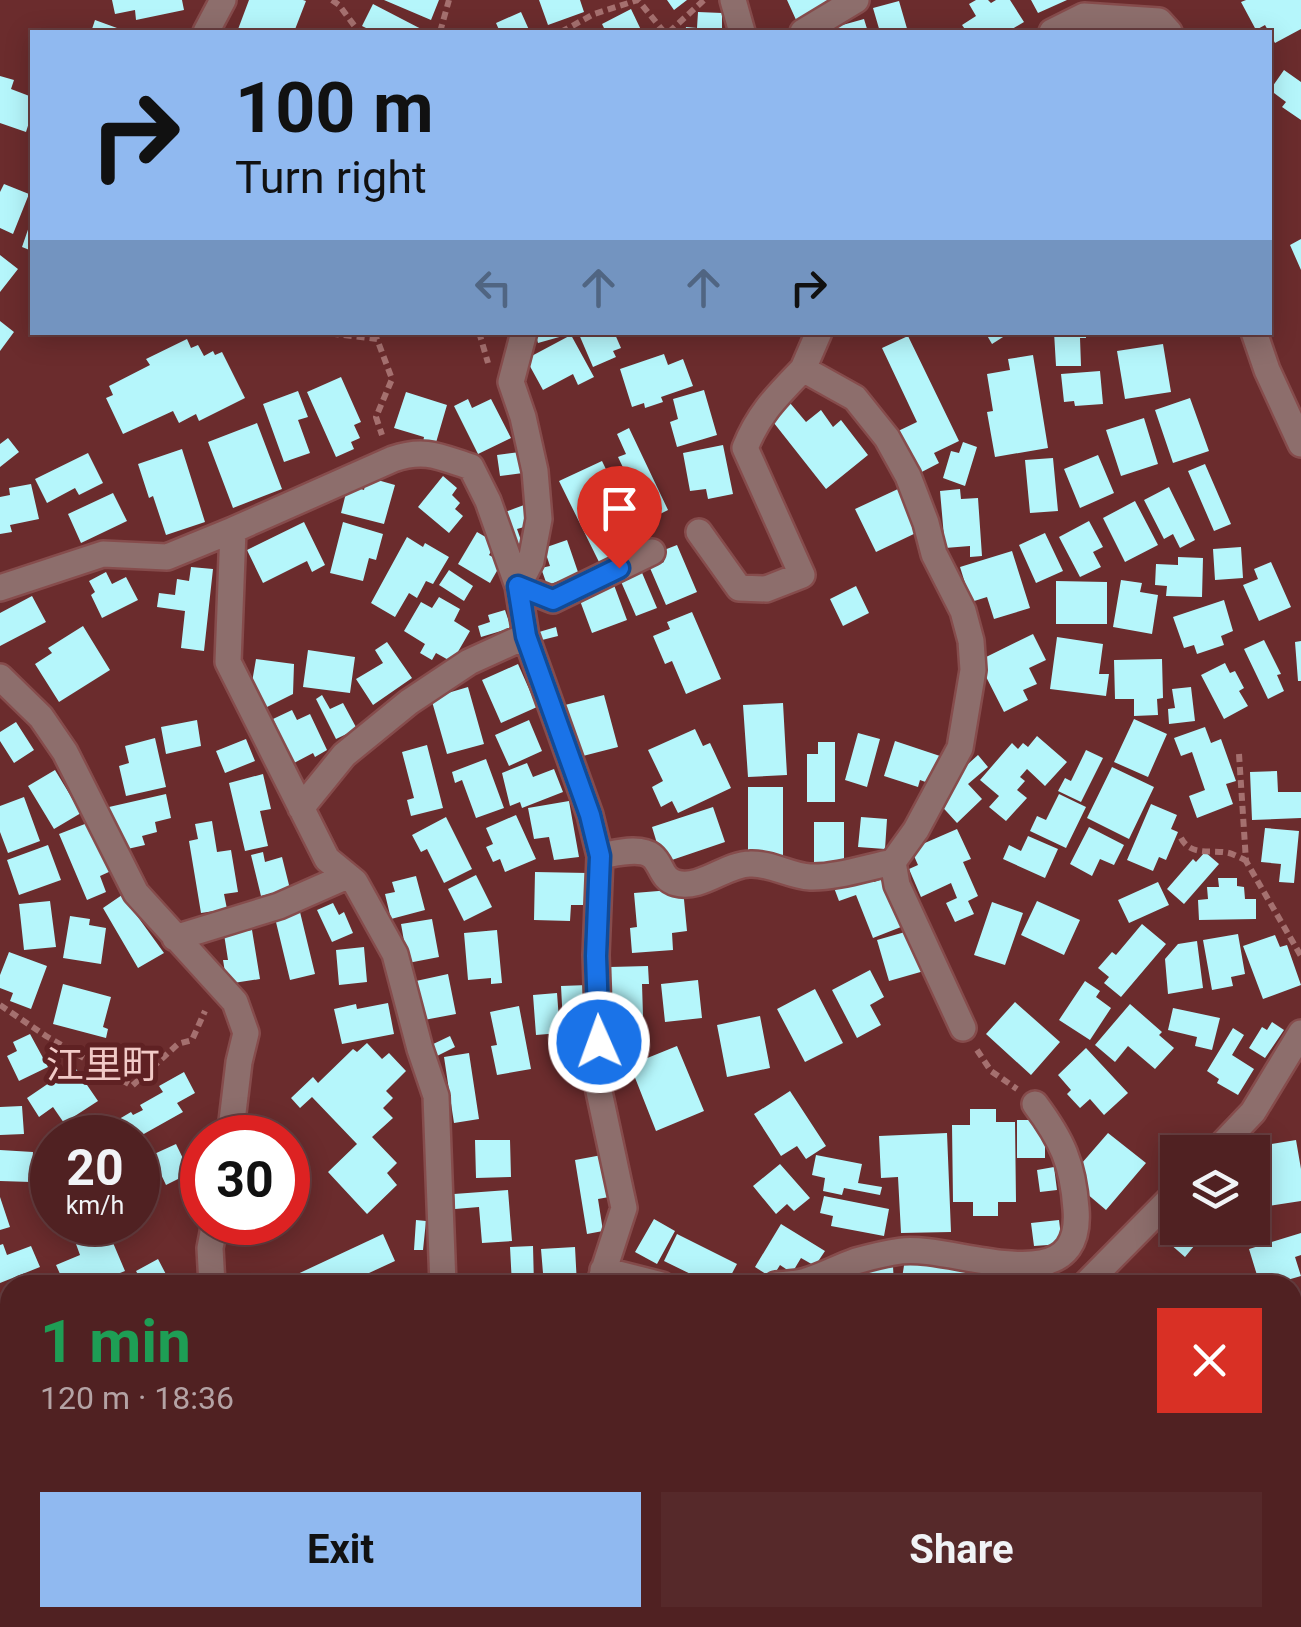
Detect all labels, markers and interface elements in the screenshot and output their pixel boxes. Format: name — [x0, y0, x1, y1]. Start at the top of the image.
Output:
text: 100 m — [235, 67, 434, 149]
icon: right — [70, 70, 200, 200]
text: Turn right — [235, 151, 427, 204]
icon: left — [466, 260, 521, 315]
icon: ahead — [571, 260, 626, 315]
icon: ahead — [676, 260, 731, 315]
icon: right — [781, 260, 836, 315]
pin — [577, 466, 662, 569]
icon: arrive — [592, 481, 647, 536]
position arrow — [547, 990, 651, 1094]
district label: 江里町 — [46, 1043, 160, 1087]
speed limit sign: 30 — [180, 1115, 310, 1245]
map controls — [1160, 1135, 1270, 1245]
button: layers — [1160, 1135, 1270, 1245]
text: 20 — [66, 1139, 124, 1197]
text: km/h — [66, 1191, 124, 1220]
text: 1 min — [40, 1306, 191, 1377]
button: close — [1157, 1308, 1262, 1413]
text: 120 m · 18:36 — [40, 1379, 234, 1417]
button: Exit — [40, 1492, 641, 1607]
button: Share — [661, 1492, 1262, 1607]

